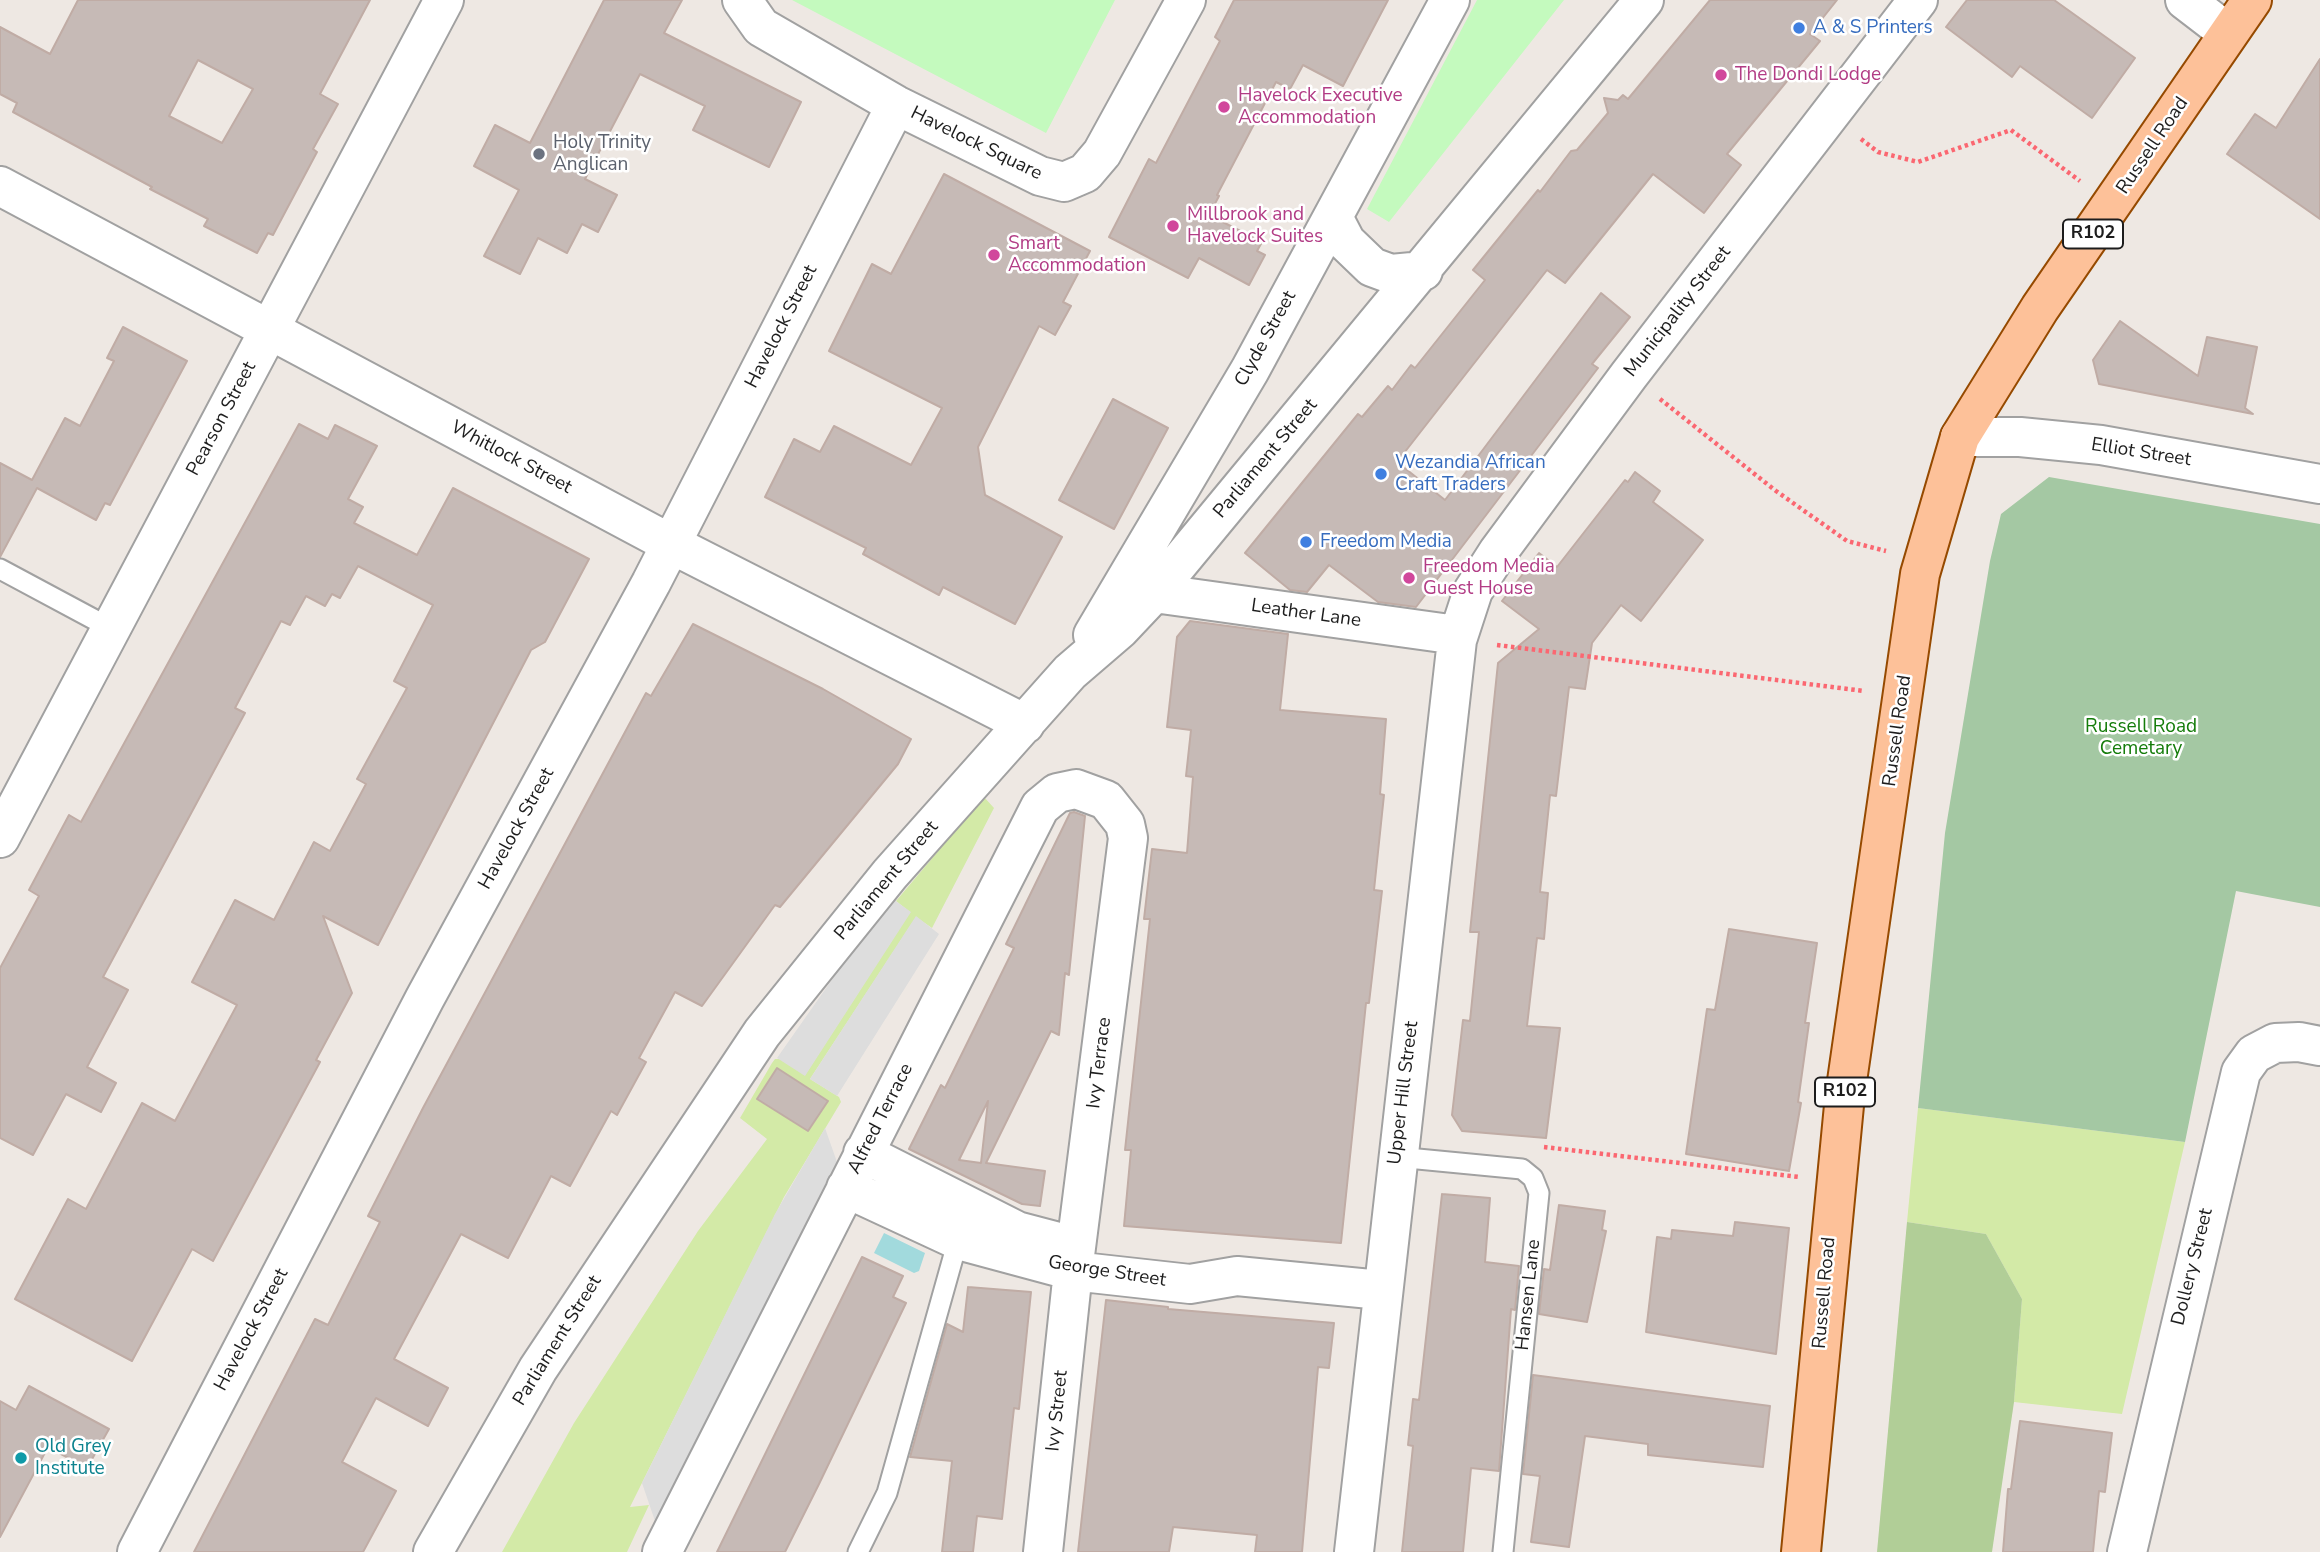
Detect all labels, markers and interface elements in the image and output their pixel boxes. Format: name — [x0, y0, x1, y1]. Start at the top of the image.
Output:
place label: A & S Printers — [1813, 17, 1933, 39]
marker: A & S Printers — [1791, 20, 1807, 36]
place label: The Dondi Lodge — [1735, 64, 1881, 86]
marker: The Dondi Lodge — [1713, 67, 1729, 83]
place label: Havelock Executive Accommodation — [1238, 85, 1403, 129]
street label: Russell Road — [2112, 93, 2194, 199]
marker: Havelock Executive Accommodation — [1216, 99, 1232, 115]
street label: Havelock Square — [906, 102, 1046, 186]
place label: Holy Trinity Anglican — [553, 132, 651, 176]
marker: Holy Trinity Anglican — [531, 146, 547, 162]
place label: Millbrook and Havelock Suites — [1187, 204, 1323, 248]
marker: Millbrook and Havelock Suites — [1165, 218, 1181, 234]
road number: R102 — [2063, 220, 2123, 248]
place label: Smart Accommodation — [1008, 233, 1146, 277]
street label: Municipality Street — [1620, 242, 1736, 382]
marker: Smart Accommodation — [986, 247, 1002, 263]
street label: Havelock Street — [741, 262, 823, 392]
street label: Clyde Street — [1230, 287, 1302, 391]
street label: Pearson Street — [182, 358, 262, 480]
street label: Parliament Street — [1209, 395, 1323, 523]
street label: Whitlock Street — [447, 417, 575, 499]
street label: Elliot Street — [2090, 434, 2192, 472]
place label: Wezandia African Craft Traders — [1395, 452, 1546, 496]
marker: Wezandia African Craft Traders — [1373, 466, 1389, 482]
place label: Freedom Media — [1320, 531, 1452, 553]
marker: Freedom Media — [1298, 534, 1314, 550]
place label: Freedom Media Guest House — [1423, 556, 1555, 600]
marker: Freedom Media Guest House — [1401, 570, 1417, 586]
street label: Leather Lane — [1249, 595, 1363, 633]
street label: Russell Road — [1879, 674, 1917, 788]
park label: Russell Road Cemetary — [2085, 716, 2197, 760]
street label: Havelock Street — [474, 764, 560, 894]
street label: Parliament Street — [830, 817, 944, 945]
street label: Ivy Terrace — [1083, 1016, 1117, 1110]
street label: Upper Hill Street — [1384, 1020, 1424, 1166]
street label: Alfred Terrace — [843, 1060, 919, 1178]
road number: R102 — [1815, 1078, 1875, 1106]
street label: Dollery Street — [2167, 1206, 2219, 1328]
street label: Russell Road — [1809, 1236, 1841, 1350]
street label: Hansen Lane — [1512, 1238, 1546, 1352]
street label: George Street — [1046, 1251, 1168, 1293]
street label: Havelock Street — [210, 1265, 294, 1395]
street label: Parliament Street — [509, 1272, 607, 1410]
street label: Ivy Street — [1042, 1369, 1074, 1453]
place label: Old Grey Institute — [35, 1436, 111, 1480]
marker: Old Grey Institute — [13, 1450, 29, 1466]

